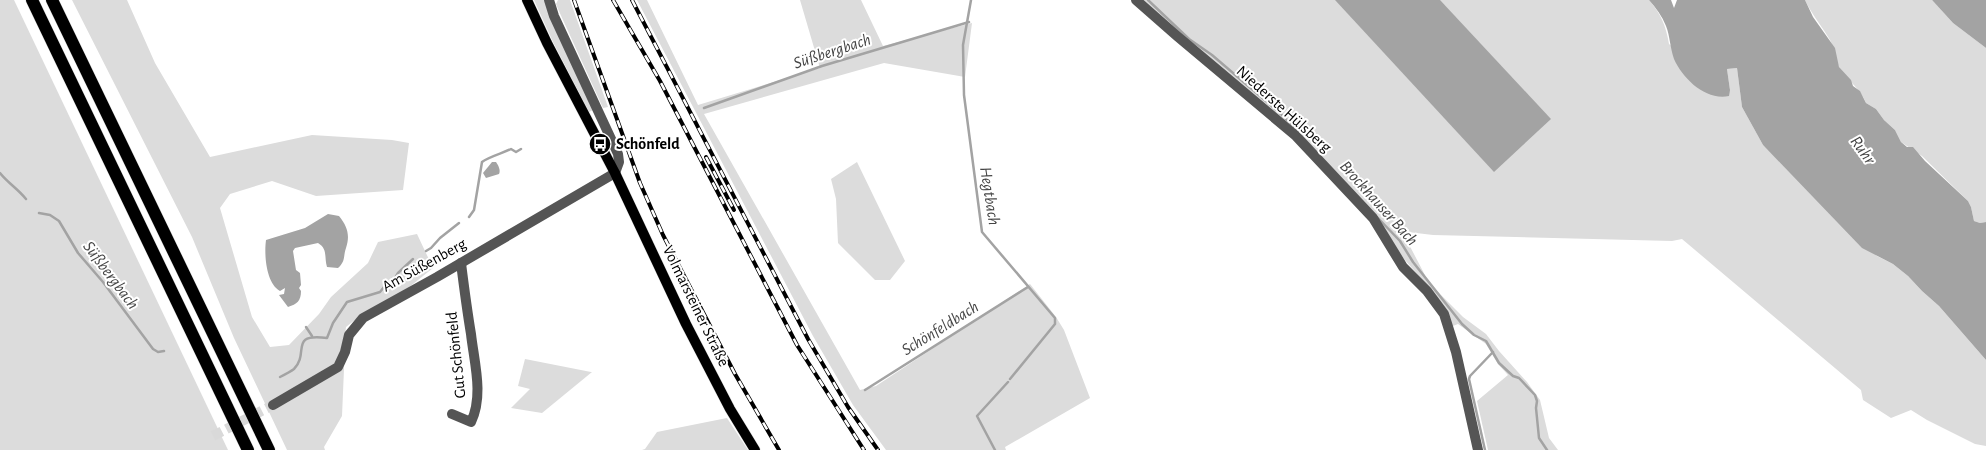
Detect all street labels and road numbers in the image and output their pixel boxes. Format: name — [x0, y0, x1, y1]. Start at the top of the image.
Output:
street label: Niederste Hülsberg — [1234, 63, 1335, 156]
street label: Am Süßenberg — [379, 235, 469, 295]
street label: Volmarsteiner Straße — [660, 243, 732, 369]
street label: Gut Schönfeld — [444, 311, 468, 399]

